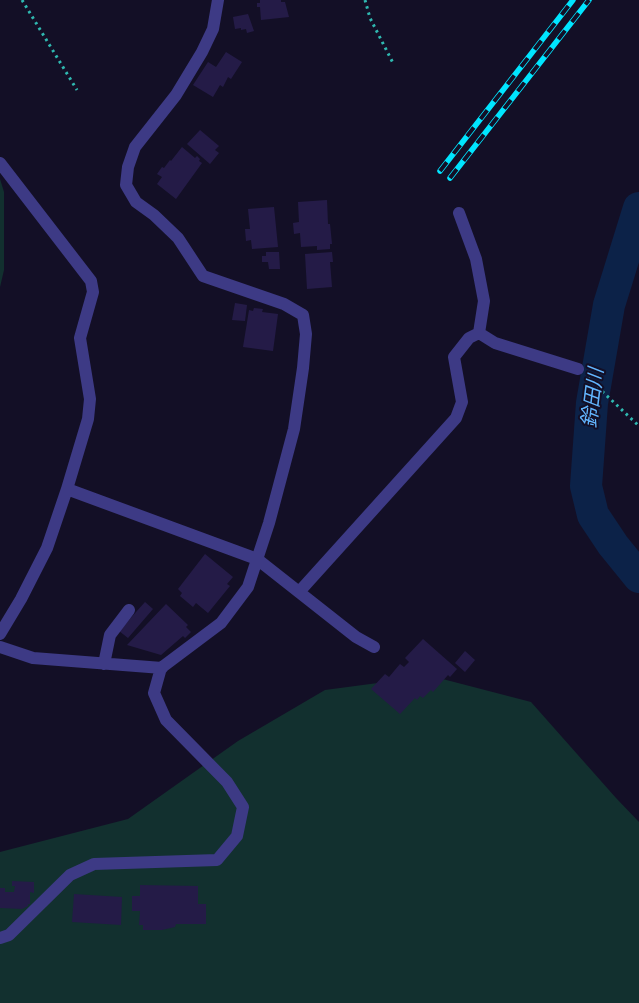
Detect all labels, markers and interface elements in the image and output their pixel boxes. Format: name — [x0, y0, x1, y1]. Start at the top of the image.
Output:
water label: 鈴田川 — [578, 367, 610, 429]

